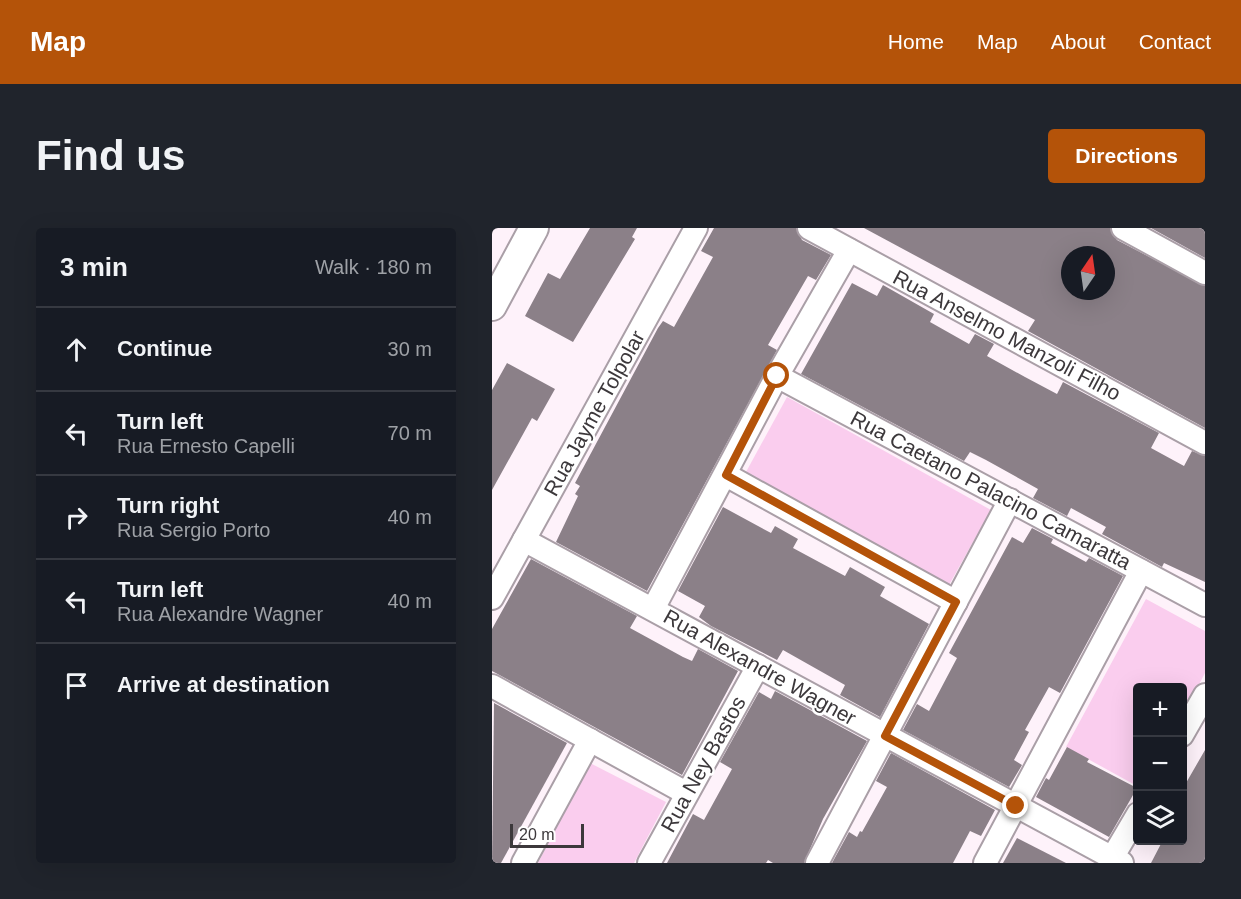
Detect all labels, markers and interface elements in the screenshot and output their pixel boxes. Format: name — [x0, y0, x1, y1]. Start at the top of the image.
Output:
text: Map — [30, 26, 86, 57]
text: Home — [888, 30, 944, 53]
text: Map — [977, 30, 1018, 53]
text: About — [1051, 30, 1106, 53]
text: Contact — [1139, 30, 1211, 53]
button: Directions — [1048, 129, 1205, 183]
text: Find us — [36, 132, 185, 179]
north arrow — [1061, 246, 1115, 300]
text: 3 min — [60, 252, 128, 282]
text: Walk · 180 m — [315, 256, 432, 278]
street label: Rua Anselmo Manzoli Filho — [889, 265, 1125, 405]
street label: Rua Jayme Tolpolar — [539, 326, 649, 500]
icon: ahead — [60, 333, 93, 366]
text: Continue — [117, 336, 212, 361]
text: 30 m — [388, 338, 432, 360]
route start — [763, 362, 789, 388]
street label: Rua Caetano Palacino Camaratta — [847, 406, 1135, 574]
text: Turn left — [117, 409, 203, 434]
icon: left — [60, 417, 93, 450]
text: 70 m — [388, 422, 432, 444]
text: Rua Ernesto Capelli — [117, 435, 295, 457]
text: Turn right — [117, 493, 219, 518]
icon: right — [60, 501, 93, 534]
text: 40 m — [388, 506, 432, 528]
text: Rua Sergio Porto — [117, 519, 270, 541]
text: Turn left — [117, 577, 203, 602]
icon: left — [60, 585, 93, 618]
text: 40 m — [388, 590, 432, 612]
text: Rua Alexandre Wagner — [117, 603, 323, 625]
street label: Rua Alexandre Wagner — [660, 604, 860, 730]
icon: arrive — [60, 669, 93, 702]
text: Arrive at destination — [117, 672, 330, 697]
map controls — [1133, 683, 1187, 845]
button: + — [1133, 683, 1187, 737]
street label: Rua Ney Bastos — [656, 692, 750, 836]
button: − — [1133, 737, 1187, 791]
button: layers — [1133, 791, 1187, 845]
route end — [1002, 792, 1028, 818]
scale bar — [510, 821, 584, 848]
text: 20 m — [519, 826, 555, 843]

